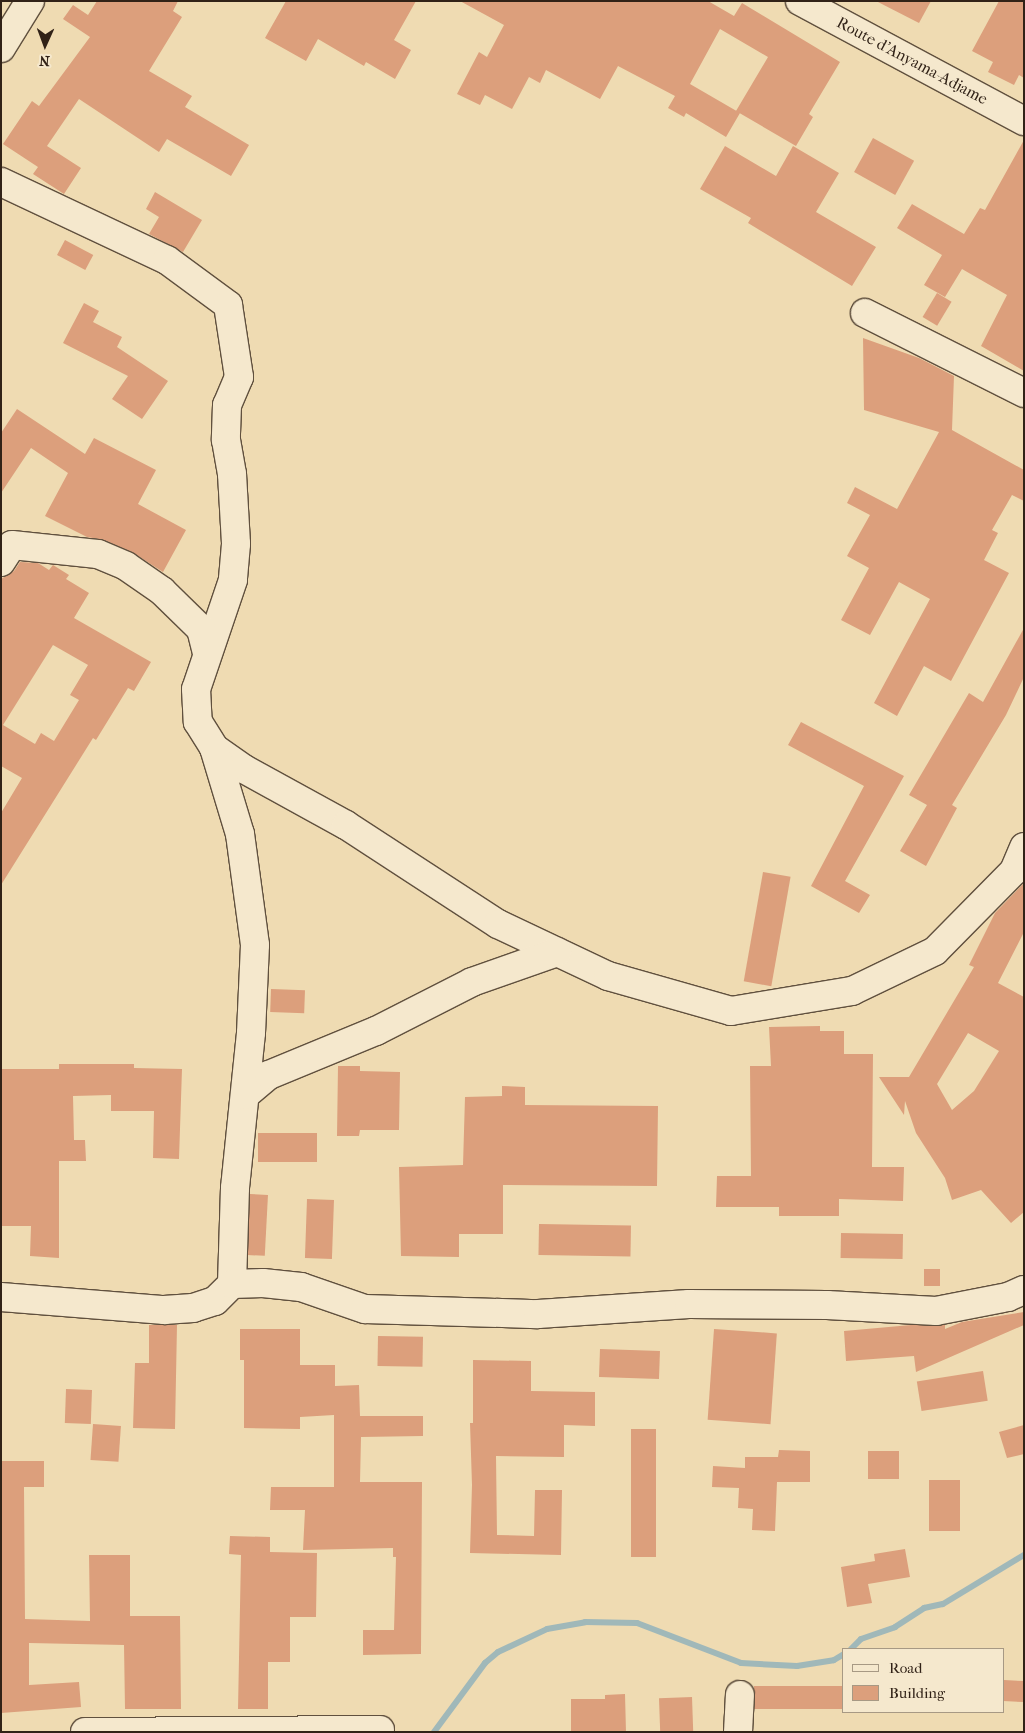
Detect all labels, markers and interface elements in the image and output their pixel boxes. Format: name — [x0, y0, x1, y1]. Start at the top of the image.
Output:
street label: Route d'Anyama-Adjame — [833, 13, 991, 109]
north arrow — [20, 20, 70, 70]
text: N — [39, 52, 50, 69]
legend — [842, 1648, 1005, 1713]
text: Road — [889, 1659, 922, 1677]
text: Building — [889, 1684, 945, 1702]

